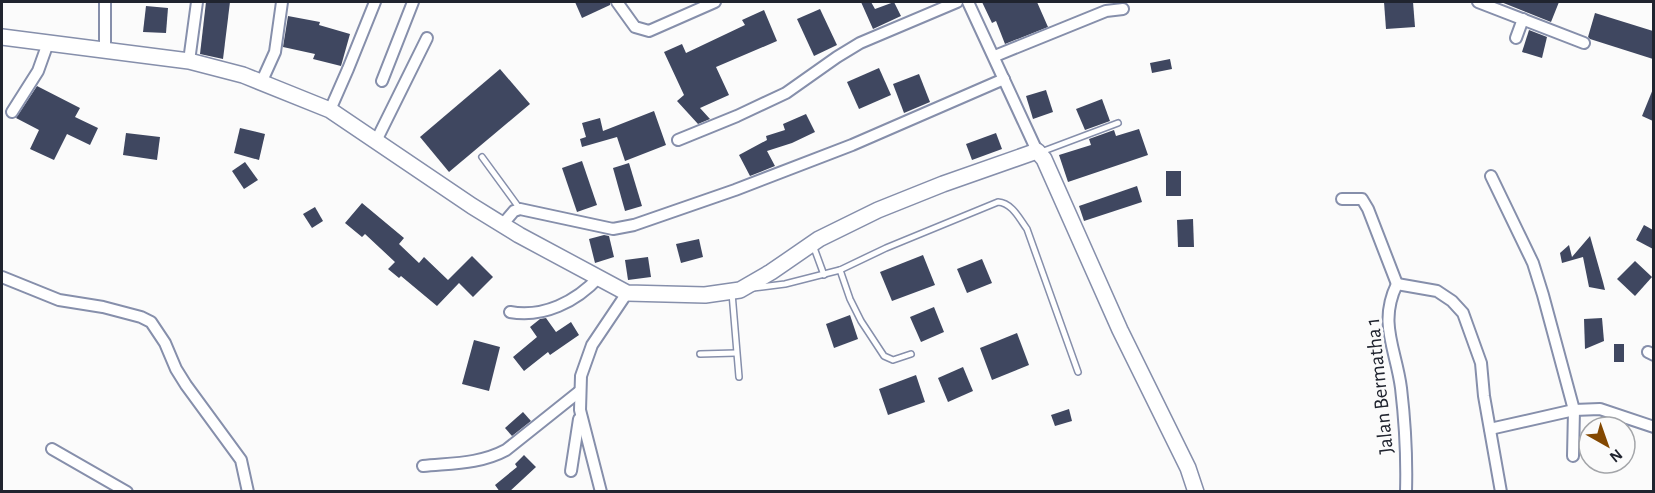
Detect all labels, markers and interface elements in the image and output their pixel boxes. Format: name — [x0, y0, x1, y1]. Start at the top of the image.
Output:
street label: Jalan Bermatha 1 — [1362, 317, 1397, 455]
north arrow — [1577, 415, 1637, 475]
text: N — [1607, 446, 1625, 465]

